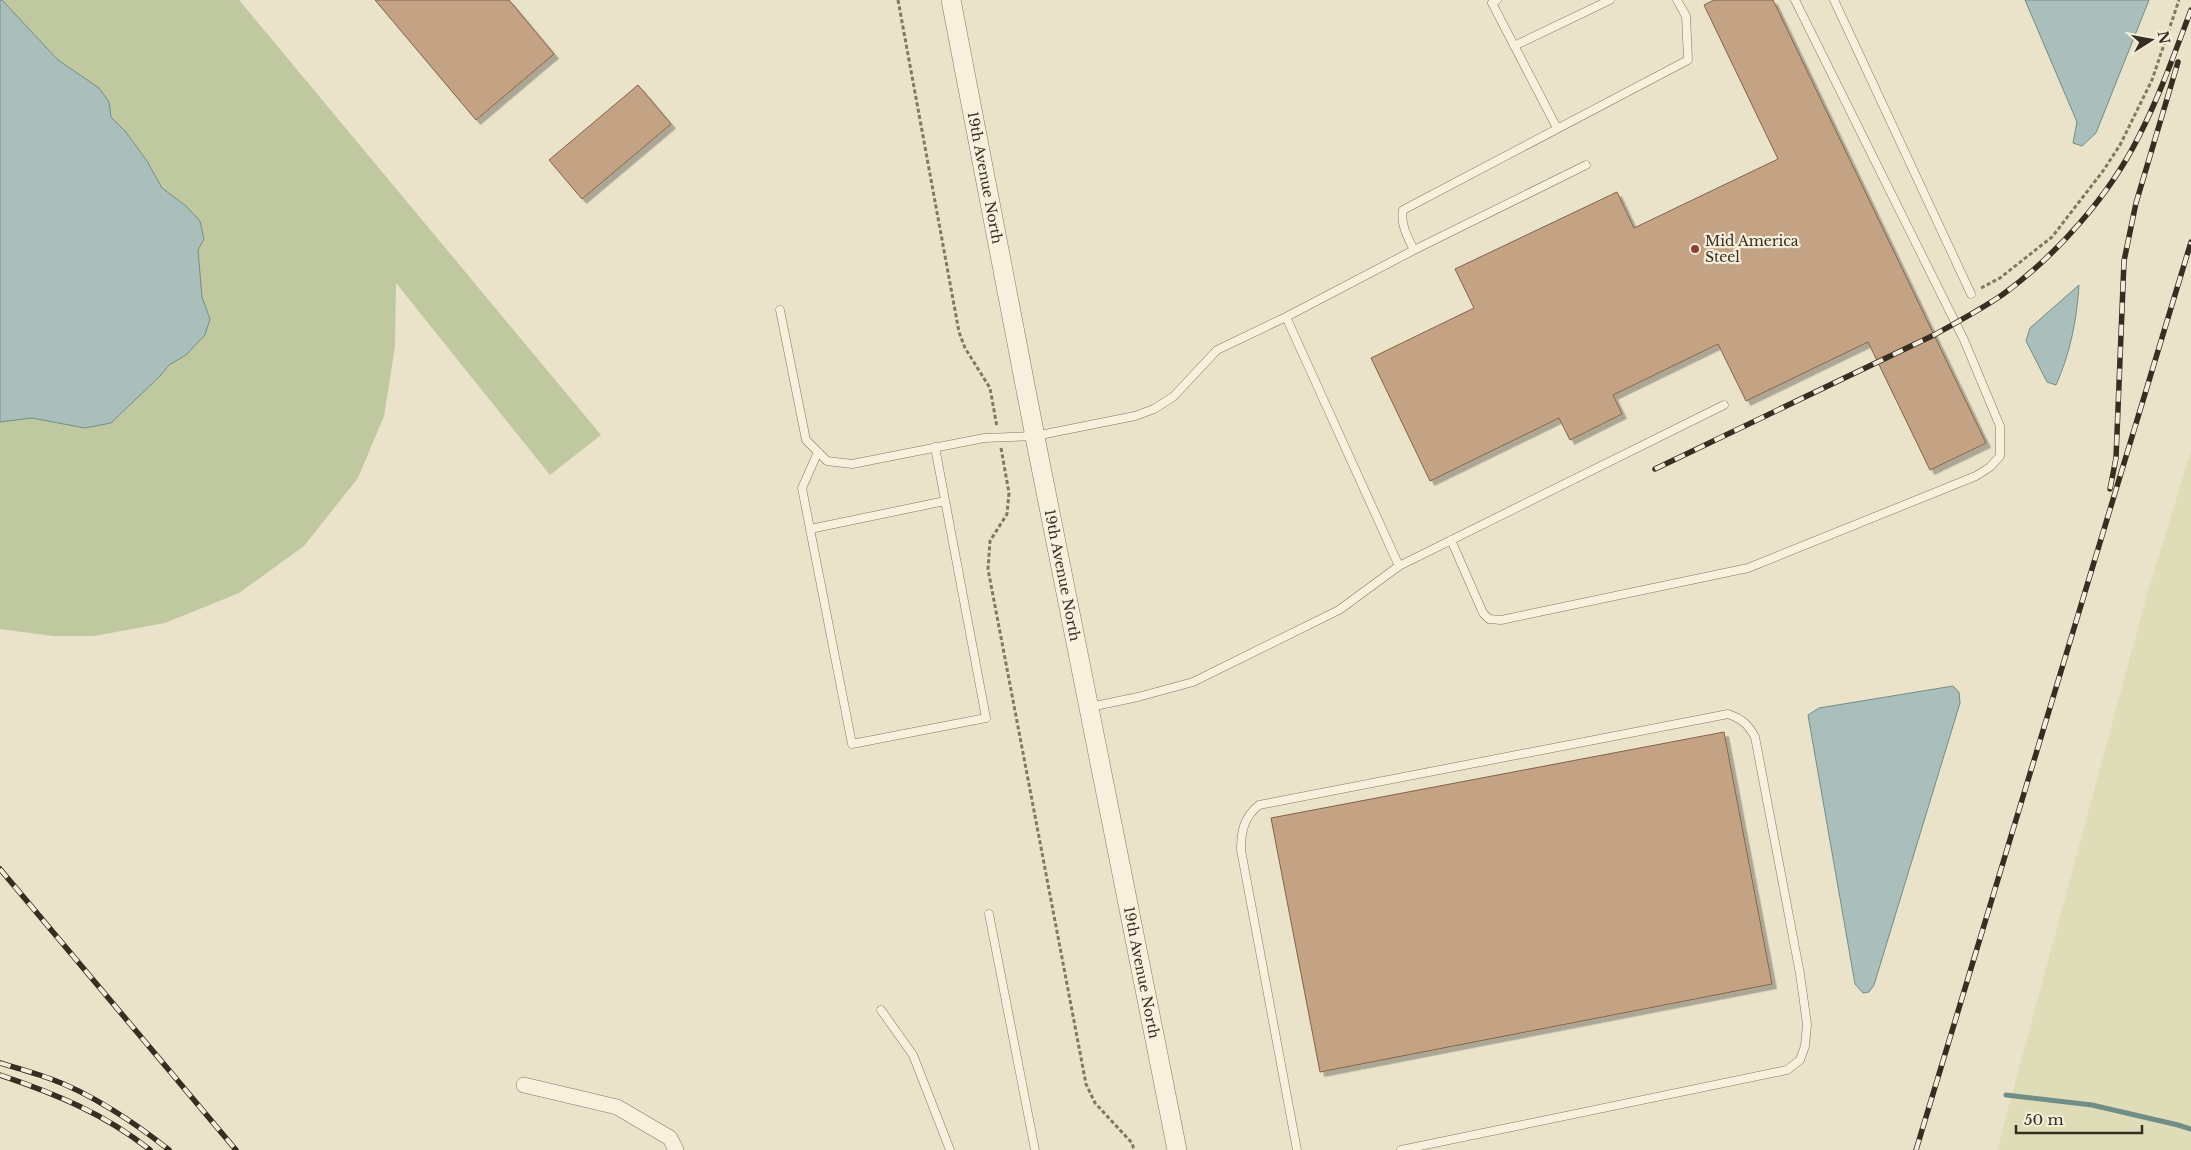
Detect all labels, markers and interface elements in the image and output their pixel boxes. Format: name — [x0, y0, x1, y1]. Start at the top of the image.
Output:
north arrow — [2126, 15, 2176, 65]
text: N — [2154, 29, 2174, 46]
street label: 19th Avenue North — [964, 110, 1007, 246]
place label: Mid America Steel — [1705, 232, 1799, 266]
marker: Mid America Steel — [1689, 243, 1701, 255]
street label: 19th Avenue North — [1041, 508, 1085, 643]
street label: 19th Avenue North — [1120, 905, 1164, 1040]
scale bar — [2016, 1102, 2142, 1134]
text: 50 m — [2024, 1110, 2064, 1129]

